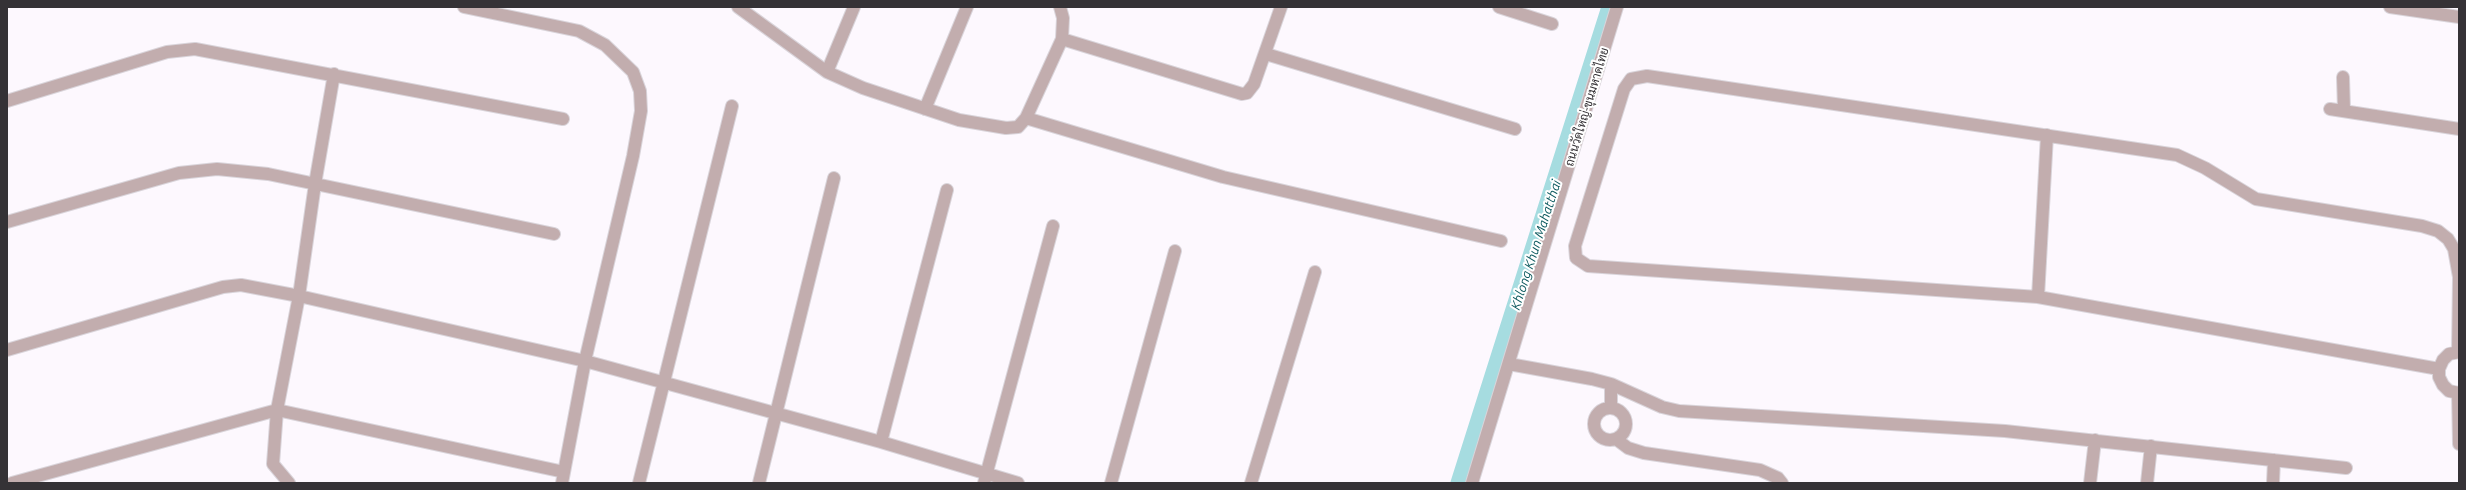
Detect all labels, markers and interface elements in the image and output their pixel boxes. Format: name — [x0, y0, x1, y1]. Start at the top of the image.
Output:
street label: ถนนวัดใหญ่-ขุนมหาดไทย — [1562, 46, 1612, 168]
water label: Khlong Khun Mahatthai — [1508, 178, 1564, 312]

